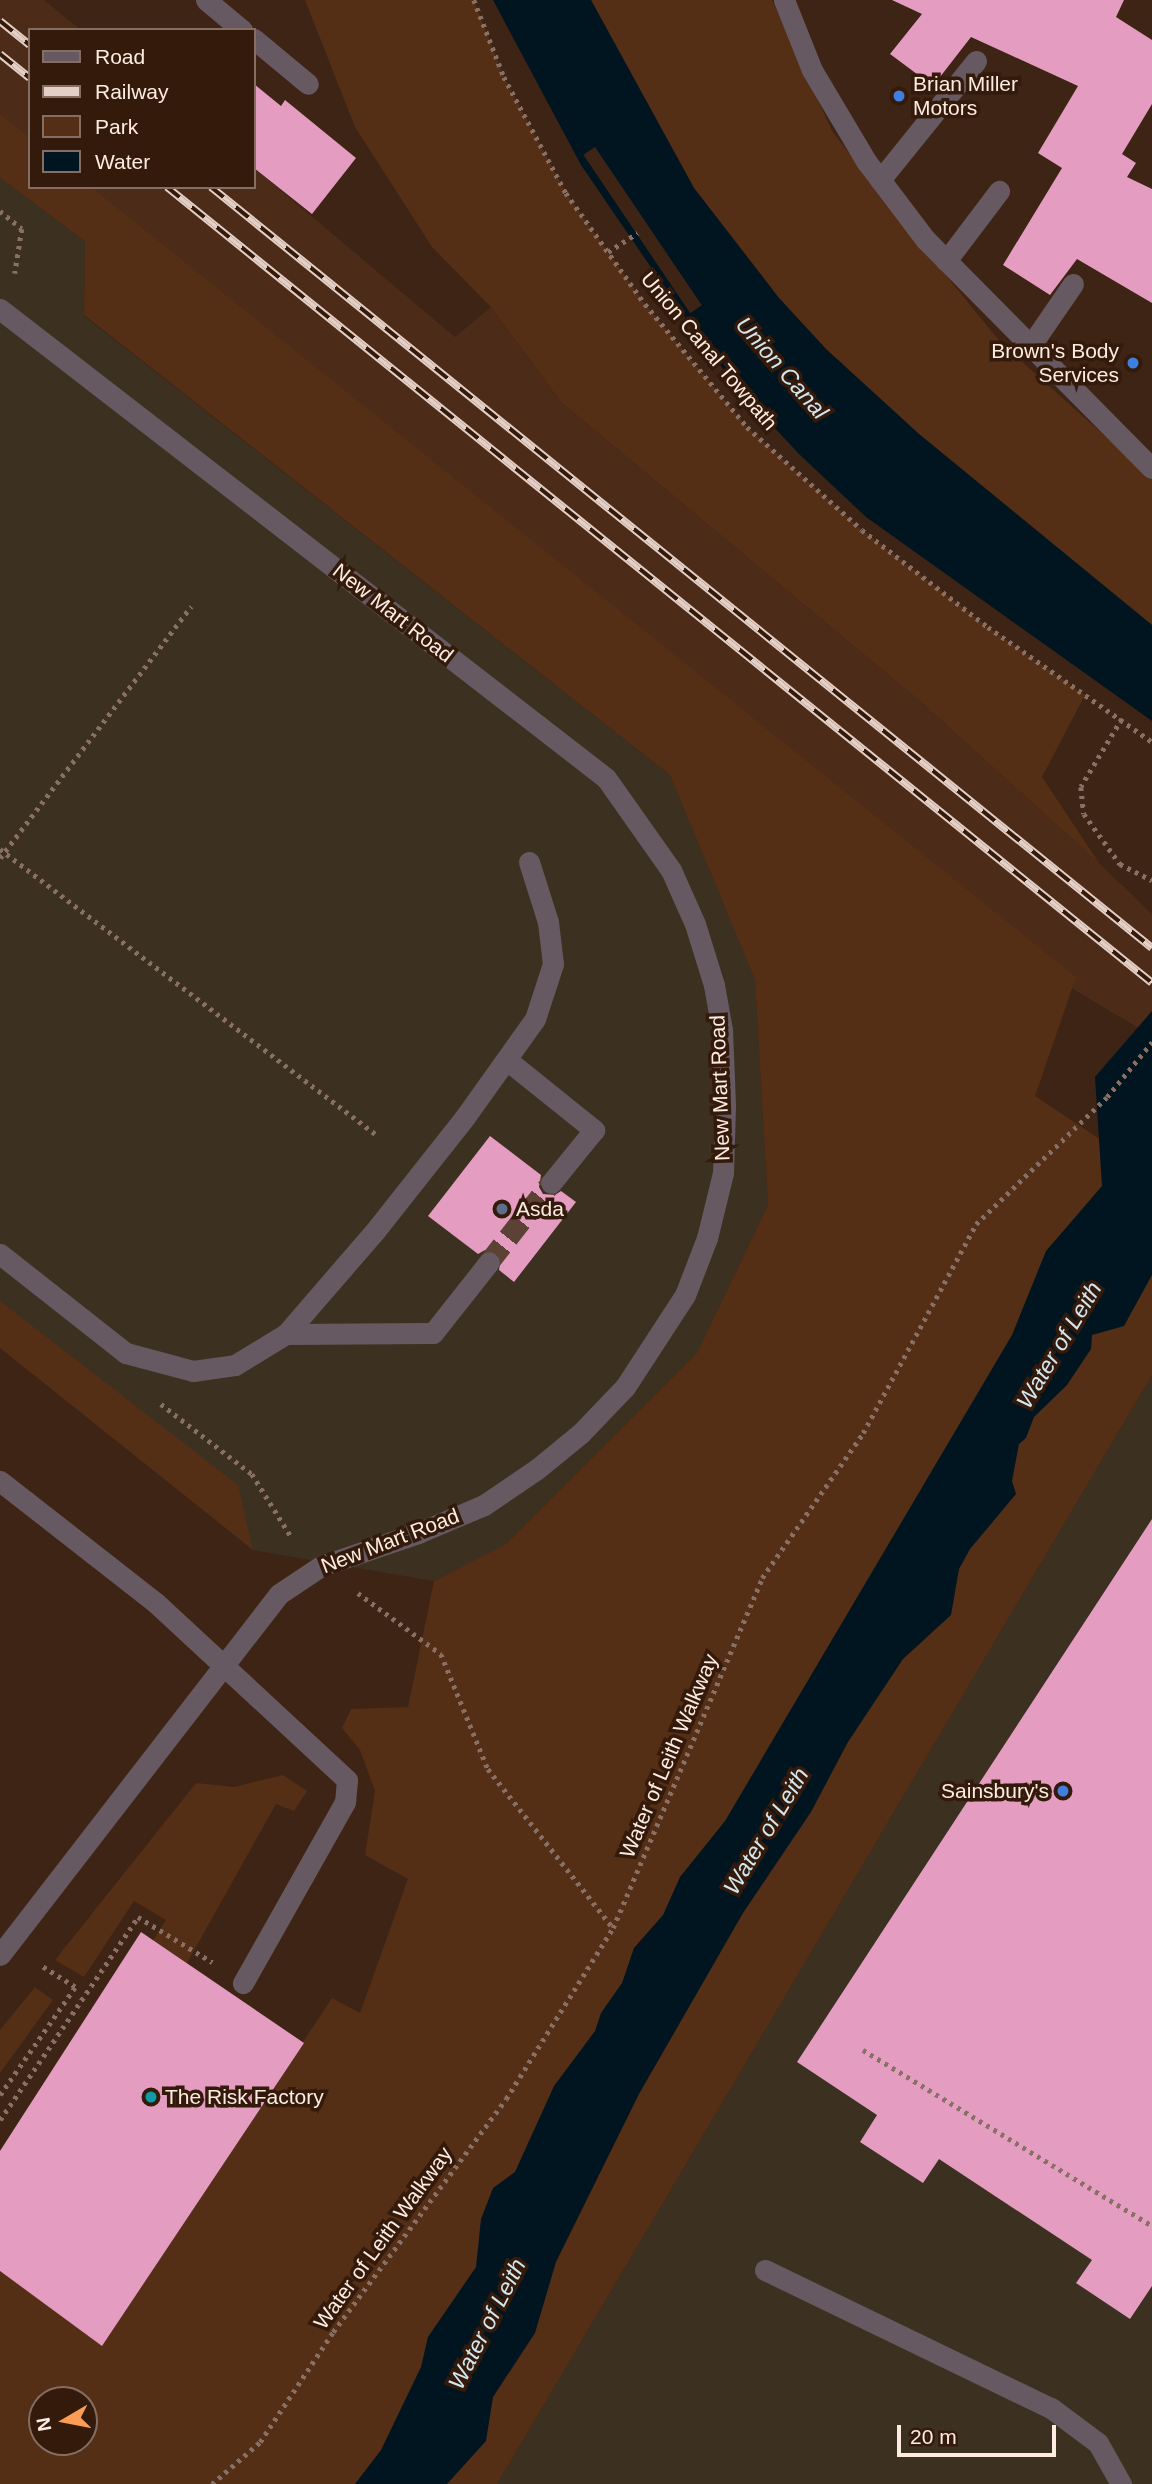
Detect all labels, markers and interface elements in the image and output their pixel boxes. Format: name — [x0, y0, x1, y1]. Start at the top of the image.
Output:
legend — [28, 28, 256, 189]
text: Road — [95, 45, 145, 68]
place label: Brian Miller Motors — [913, 71, 1018, 121]
text: Railway — [95, 80, 169, 103]
marker: Brian Miller Motors — [891, 88, 907, 104]
text: Park — [95, 115, 138, 138]
text: Water — [95, 150, 150, 173]
street label: Union Canal Towpath — [635, 266, 783, 436]
water label: Union Canal — [730, 311, 834, 425]
place label: Brown's Body Services — [991, 338, 1119, 388]
marker: Brown's Body Services — [1125, 355, 1141, 371]
street label: New Mart Road — [328, 558, 458, 668]
street label: New Mart Road — [705, 1015, 735, 1161]
place label: Asda — [516, 1196, 564, 1222]
marker: Asda — [494, 1201, 510, 1217]
water label: Water of Leith — [1010, 1277, 1108, 1413]
street label: New Mart Road — [317, 1503, 463, 1579]
street label: Water of Leith Walkway — [615, 1650, 723, 1862]
water label: Water of Leith — [717, 1763, 815, 1899]
place label: Sainsbury's — [941, 1778, 1049, 1804]
marker: Sainsbury's — [1055, 1783, 1071, 1799]
place label: The Risk Factory — [165, 2084, 324, 2110]
marker: The Risk Factory — [143, 2089, 159, 2105]
street label: Water of Leith Walkway — [308, 2142, 458, 2334]
water label: Water of Leith — [442, 2254, 532, 2394]
north arrow — [28, 2386, 98, 2456]
scale bar — [900, 2410, 1059, 2454]
text: N — [32, 2416, 55, 2433]
text: 20 m — [910, 2425, 957, 2448]

